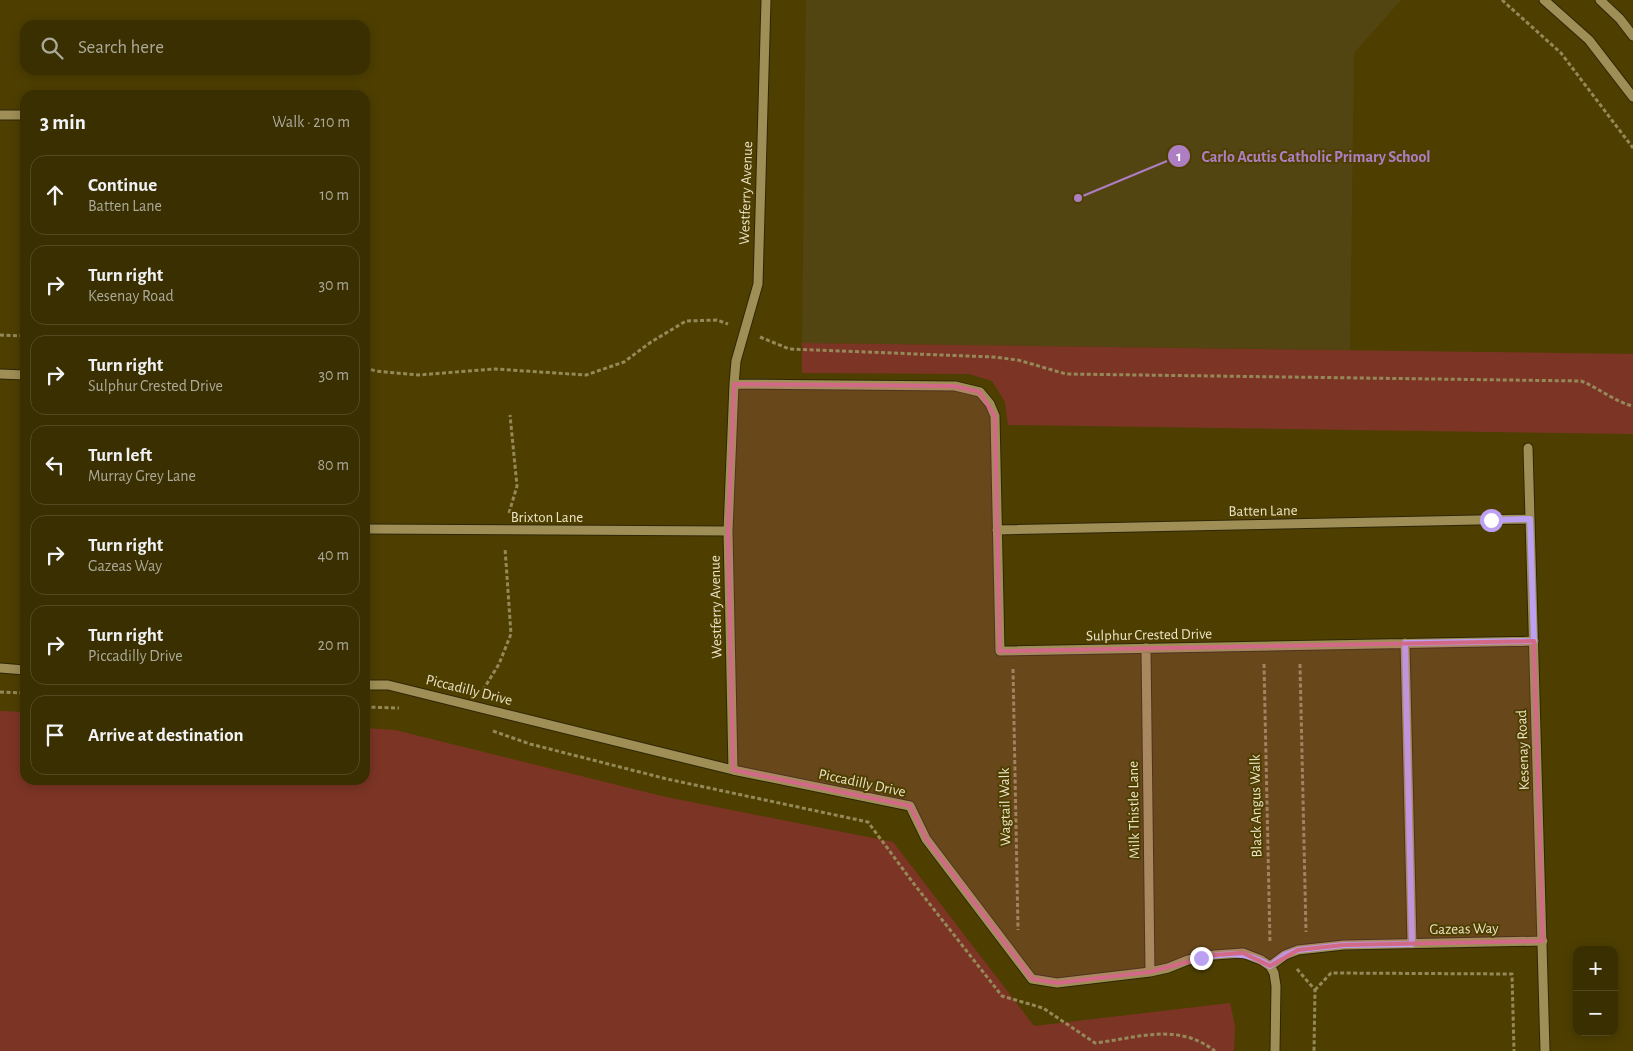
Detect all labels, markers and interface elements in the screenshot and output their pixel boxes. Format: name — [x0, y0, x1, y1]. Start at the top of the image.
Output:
search box — [20, 20, 370, 75]
icon: search — [38, 34, 66, 62]
text: Search here — [78, 38, 164, 57]
text: 3 min — [40, 112, 86, 133]
text: Walk · 210 m — [272, 114, 350, 130]
street label: Westferry Avenue — [737, 141, 755, 245]
callout: Carlo Acutis Catholic Primary School — [1166, 141, 1441, 172]
text: 1 — [1176, 149, 1182, 164]
text: Carlo Acutis Catholic Primary School — [1201, 149, 1431, 166]
text: Continue — [88, 176, 157, 195]
icon: ahead — [41, 181, 69, 209]
text: 10 m — [320, 187, 349, 203]
text: Batten Lane — [88, 198, 162, 214]
text: Turn right — [88, 266, 163, 285]
icon: right — [41, 271, 69, 299]
text: 30 m — [319, 277, 349, 293]
text: Kesenay Road — [88, 288, 174, 304]
text: Turn right — [88, 356, 163, 375]
icon: right — [41, 361, 69, 389]
text: 30 m — [319, 367, 349, 383]
text: Sulphur Crested Drive — [88, 378, 223, 394]
text: Turn left — [88, 446, 152, 465]
icon: left — [41, 451, 69, 479]
text: 80 m — [318, 457, 349, 473]
text: Murray Grey Lane — [88, 468, 196, 484]
street label: Batten Lane — [1228, 503, 1298, 519]
route start — [1480, 509, 1503, 532]
street label: Brixton Lane — [511, 510, 583, 525]
text: Turn right — [88, 536, 163, 555]
icon: right — [41, 541, 69, 569]
text: 40 m — [317, 547, 349, 563]
street label: Westferry Avenue — [708, 555, 724, 659]
text: Gazeas Way — [88, 558, 162, 574]
text: Turn right — [88, 626, 163, 645]
street label: Sulphur Crested Drive — [1086, 626, 1212, 644]
icon: right — [41, 631, 69, 659]
text: 20 m — [318, 637, 349, 653]
text: Piccadilly Drive — [88, 648, 183, 664]
street label: Piccadilly Drive — [424, 672, 514, 708]
street label: Kesenay Road — [1514, 709, 1532, 790]
icon: arrive — [41, 721, 69, 749]
text: Arrive at destination — [88, 726, 244, 745]
street label: Black Angus Walk — [1248, 754, 1264, 858]
street label: Milk Thistle Lane — [1126, 761, 1142, 859]
street label: Piccadilly Drive — [817, 766, 907, 800]
street label: Wagtail Walk — [997, 768, 1013, 846]
street label: Gazeas Way — [1429, 921, 1499, 937]
map controls — [1573, 946, 1618, 1036]
button: + — [1573, 946, 1618, 991]
route end — [1190, 947, 1213, 970]
button: − — [1573, 991, 1618, 1036]

